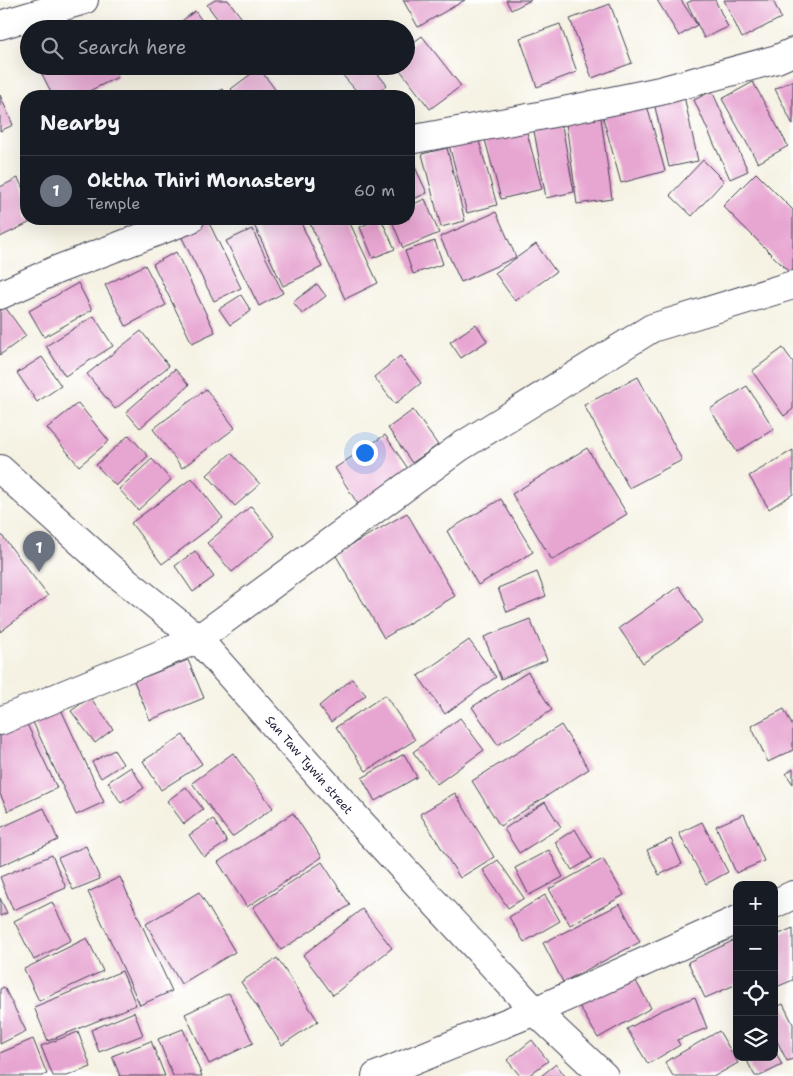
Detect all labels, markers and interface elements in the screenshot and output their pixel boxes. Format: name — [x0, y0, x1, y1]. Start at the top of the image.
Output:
search box — [20, 20, 415, 75]
icon: search — [38, 34, 66, 62]
text: Search here — [78, 35, 187, 60]
text: Nearby — [40, 109, 120, 137]
text: Oktha Thiri Monastery — [87, 168, 316, 193]
text: 1 — [52, 180, 60, 201]
text: 60 m — [354, 180, 395, 201]
text: Temple — [87, 193, 140, 214]
your location — [352, 440, 378, 466]
pin: 1 — [23, 531, 55, 572]
street label: San Taw Tywin street — [262, 712, 356, 818]
map controls — [733, 881, 778, 1061]
button: + — [733, 881, 778, 926]
button: − — [733, 926, 778, 971]
button: locate — [733, 971, 778, 1016]
button: layers — [733, 1016, 778, 1061]

